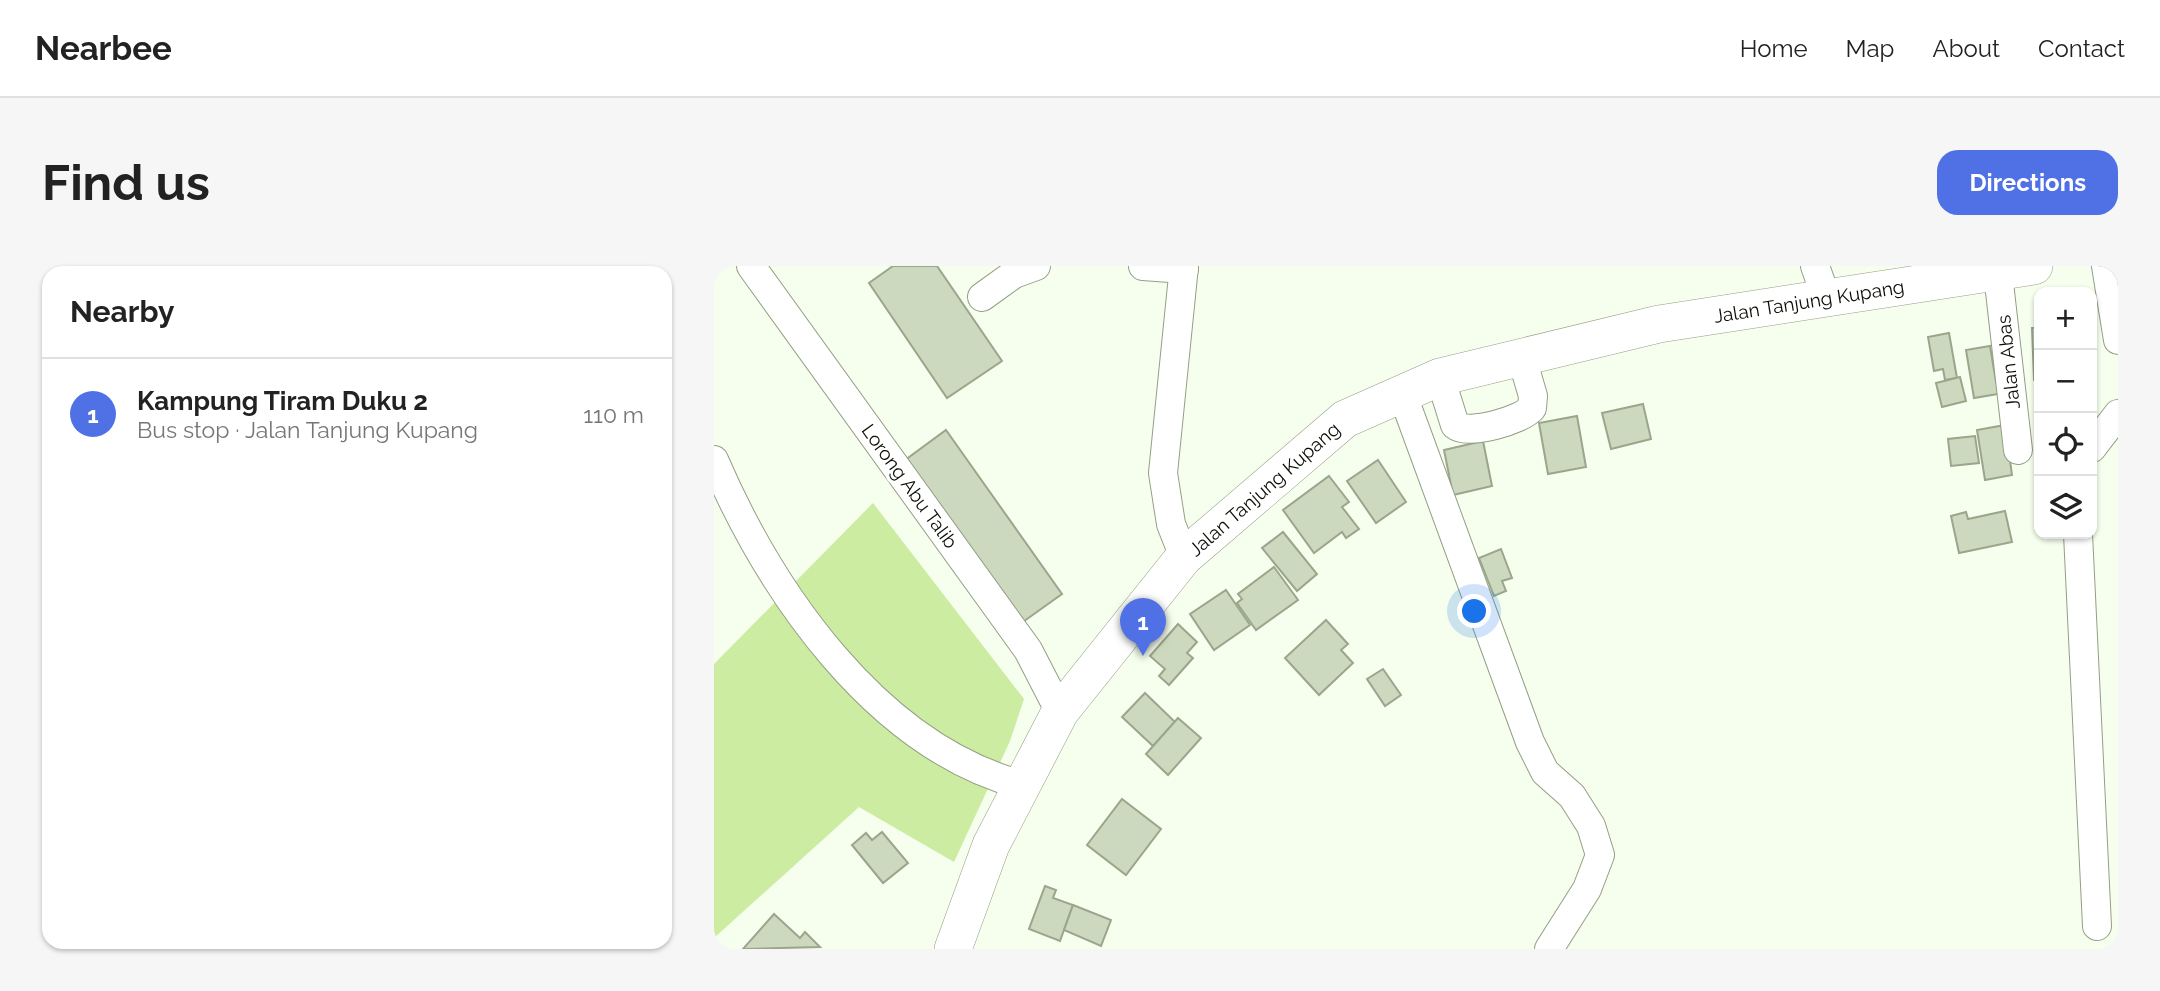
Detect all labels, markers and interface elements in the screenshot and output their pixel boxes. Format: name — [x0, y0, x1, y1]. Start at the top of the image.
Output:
text: Nearbee — [35, 29, 172, 68]
text: Home — [1740, 34, 1808, 63]
text: Map — [1846, 34, 1894, 63]
text: About — [1932, 34, 2000, 63]
text: Contact — [2038, 34, 2125, 63]
button: Directions — [1937, 150, 2118, 215]
text: Find us — [42, 154, 210, 211]
street label: Jalan Tanjung Kupang — [1712, 275, 1906, 327]
map controls — [2034, 287, 2097, 539]
button: + — [2034, 287, 2097, 350]
text: Nearby — [70, 294, 174, 329]
street label: Jalan Abas — [1992, 314, 2024, 410]
button: − — [2034, 350, 2097, 413]
text: Kampung Tiram Duku 2 — [137, 386, 428, 416]
text: 1 — [87, 401, 99, 428]
text: 110 m — [583, 401, 644, 428]
button: locate — [2034, 413, 2097, 476]
text: Bus stop · Jalan Tanjung Kupang — [137, 416, 478, 443]
street label: Jalan Tanjung Kupang — [1184, 418, 1344, 560]
street label: Lorong Abu Talib — [858, 420, 962, 552]
button: layers — [2034, 476, 2097, 539]
your location — [1457, 594, 1491, 628]
pin: 1 — [1120, 598, 1166, 656]

